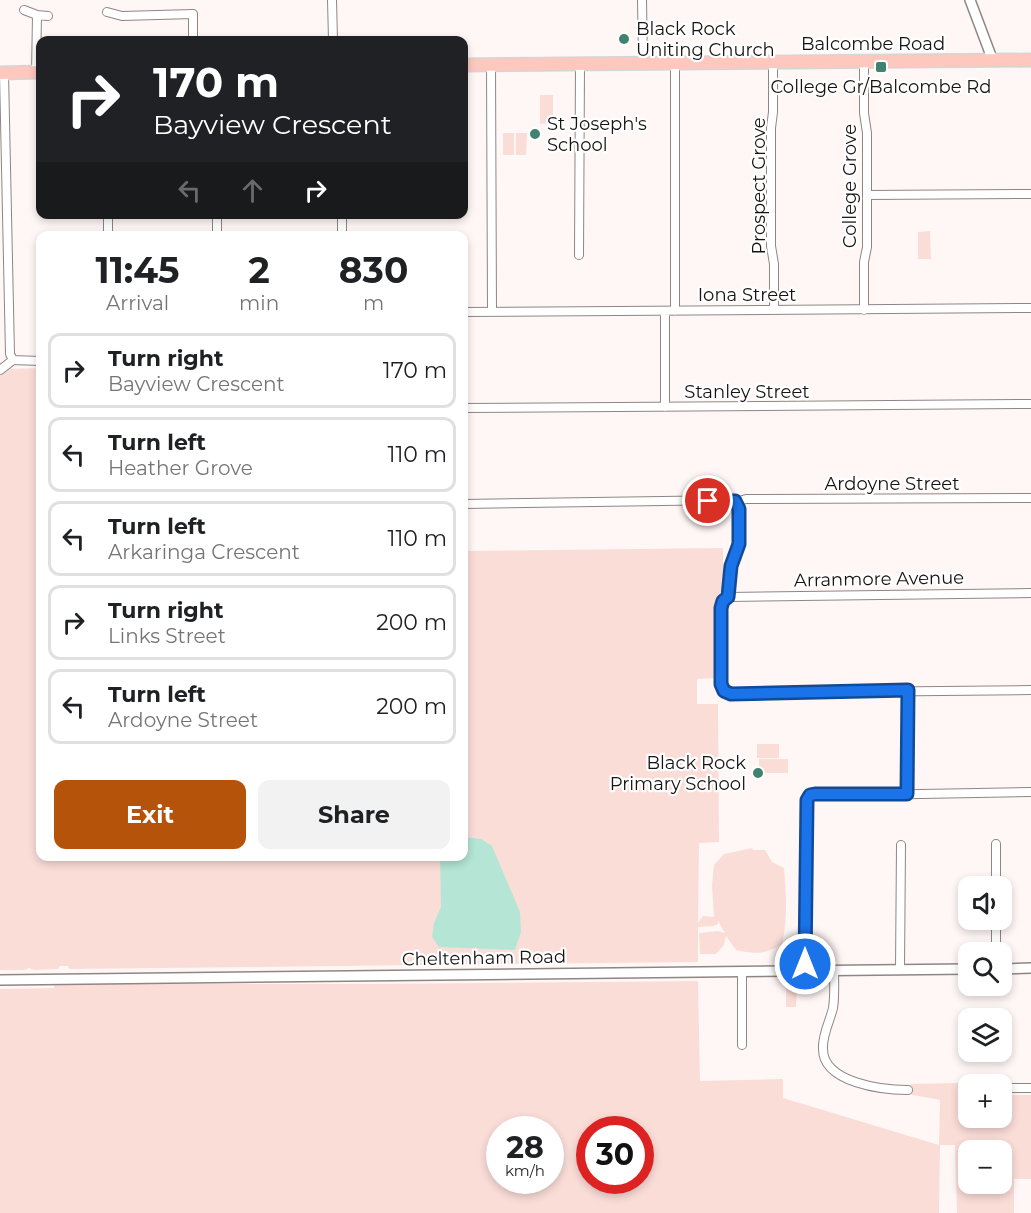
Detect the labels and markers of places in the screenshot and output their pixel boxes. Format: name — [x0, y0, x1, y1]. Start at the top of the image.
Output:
place label: Black Rock Uniting Church — [636, 18, 775, 61]
marker: Black Rock Uniting Church — [617, 32, 631, 46]
marker: College Gr/Balcombe Rd — [874, 60, 888, 74]
place label: College Gr/Balcombe Rd — [771, 76, 991, 98]
place label: St Joseph's School — [547, 113, 647, 156]
marker: St Joseph's School — [528, 127, 542, 141]
pin — [682, 475, 733, 526]
place label: Black Rock Primary School — [610, 752, 746, 795]
marker: Black Rock Primary School — [751, 766, 765, 780]

